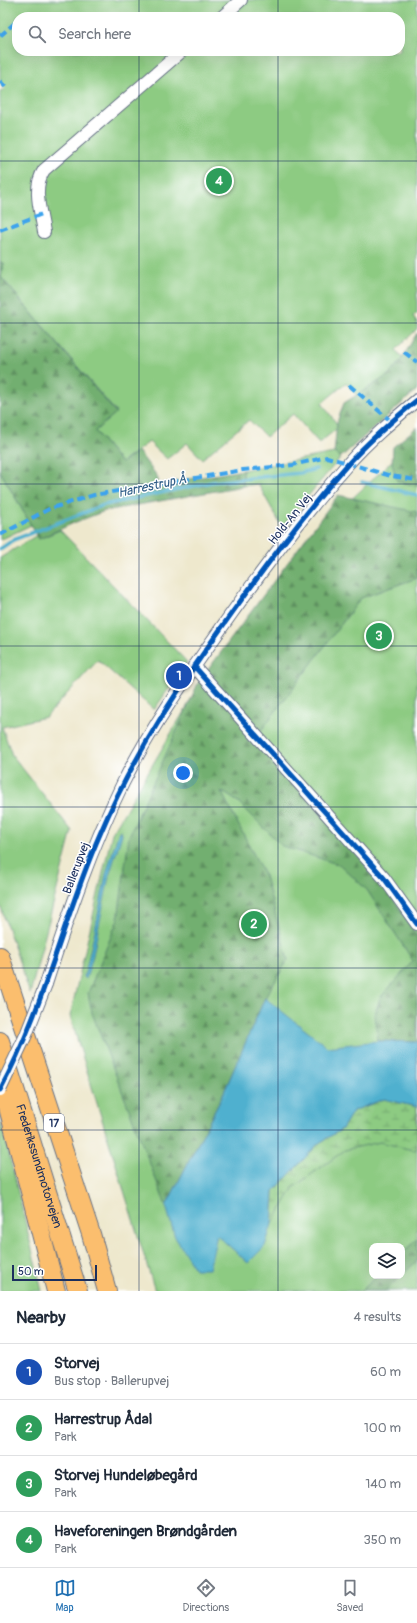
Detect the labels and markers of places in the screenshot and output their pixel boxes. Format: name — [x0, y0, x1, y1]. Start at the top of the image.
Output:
pin: 4 — [206, 166, 232, 196]
pin: 3 — [366, 621, 392, 651]
pin: 1 — [166, 661, 192, 691]
pin: 2 — [241, 909, 267, 939]

